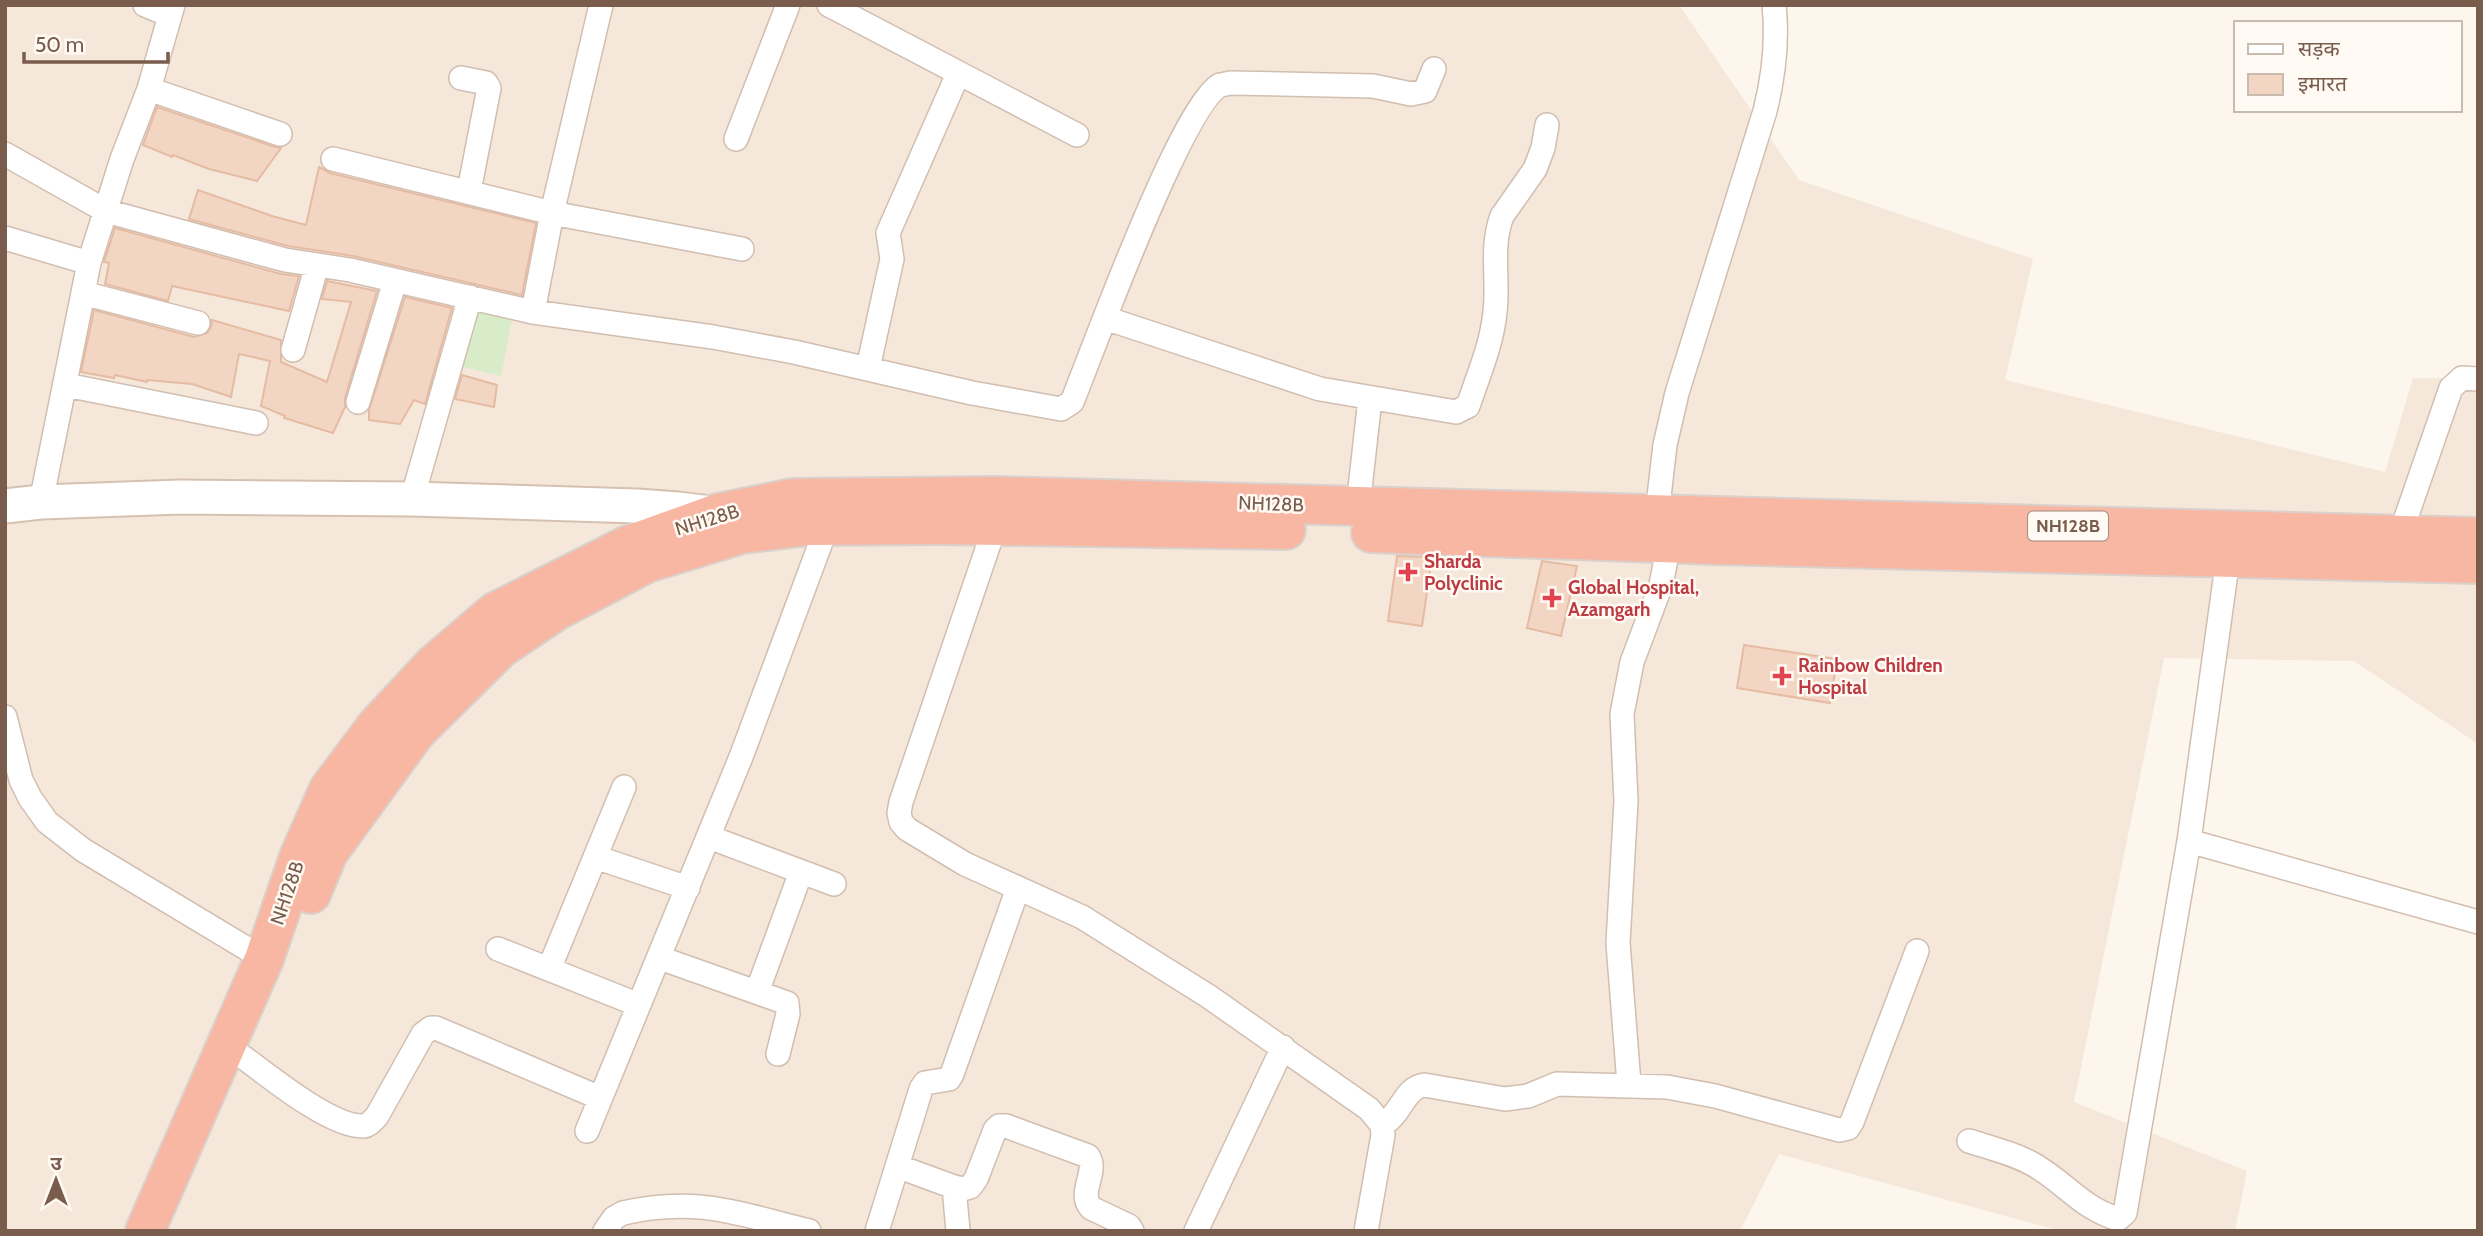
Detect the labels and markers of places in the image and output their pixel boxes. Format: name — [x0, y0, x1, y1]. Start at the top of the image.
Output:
place label: Sharda Polyclinic — [1424, 550, 1503, 595]
marker: Sharda Polyclinic — [1398, 562, 1418, 582]
place label: Global Hospital, Azamgarh — [1568, 576, 1699, 621]
marker: Global Hospital, Azamgarh — [1542, 588, 1562, 608]
place label: Rainbow Children Hospital — [1798, 654, 1943, 699]
marker: Rainbow Children Hospital — [1772, 666, 1792, 686]

